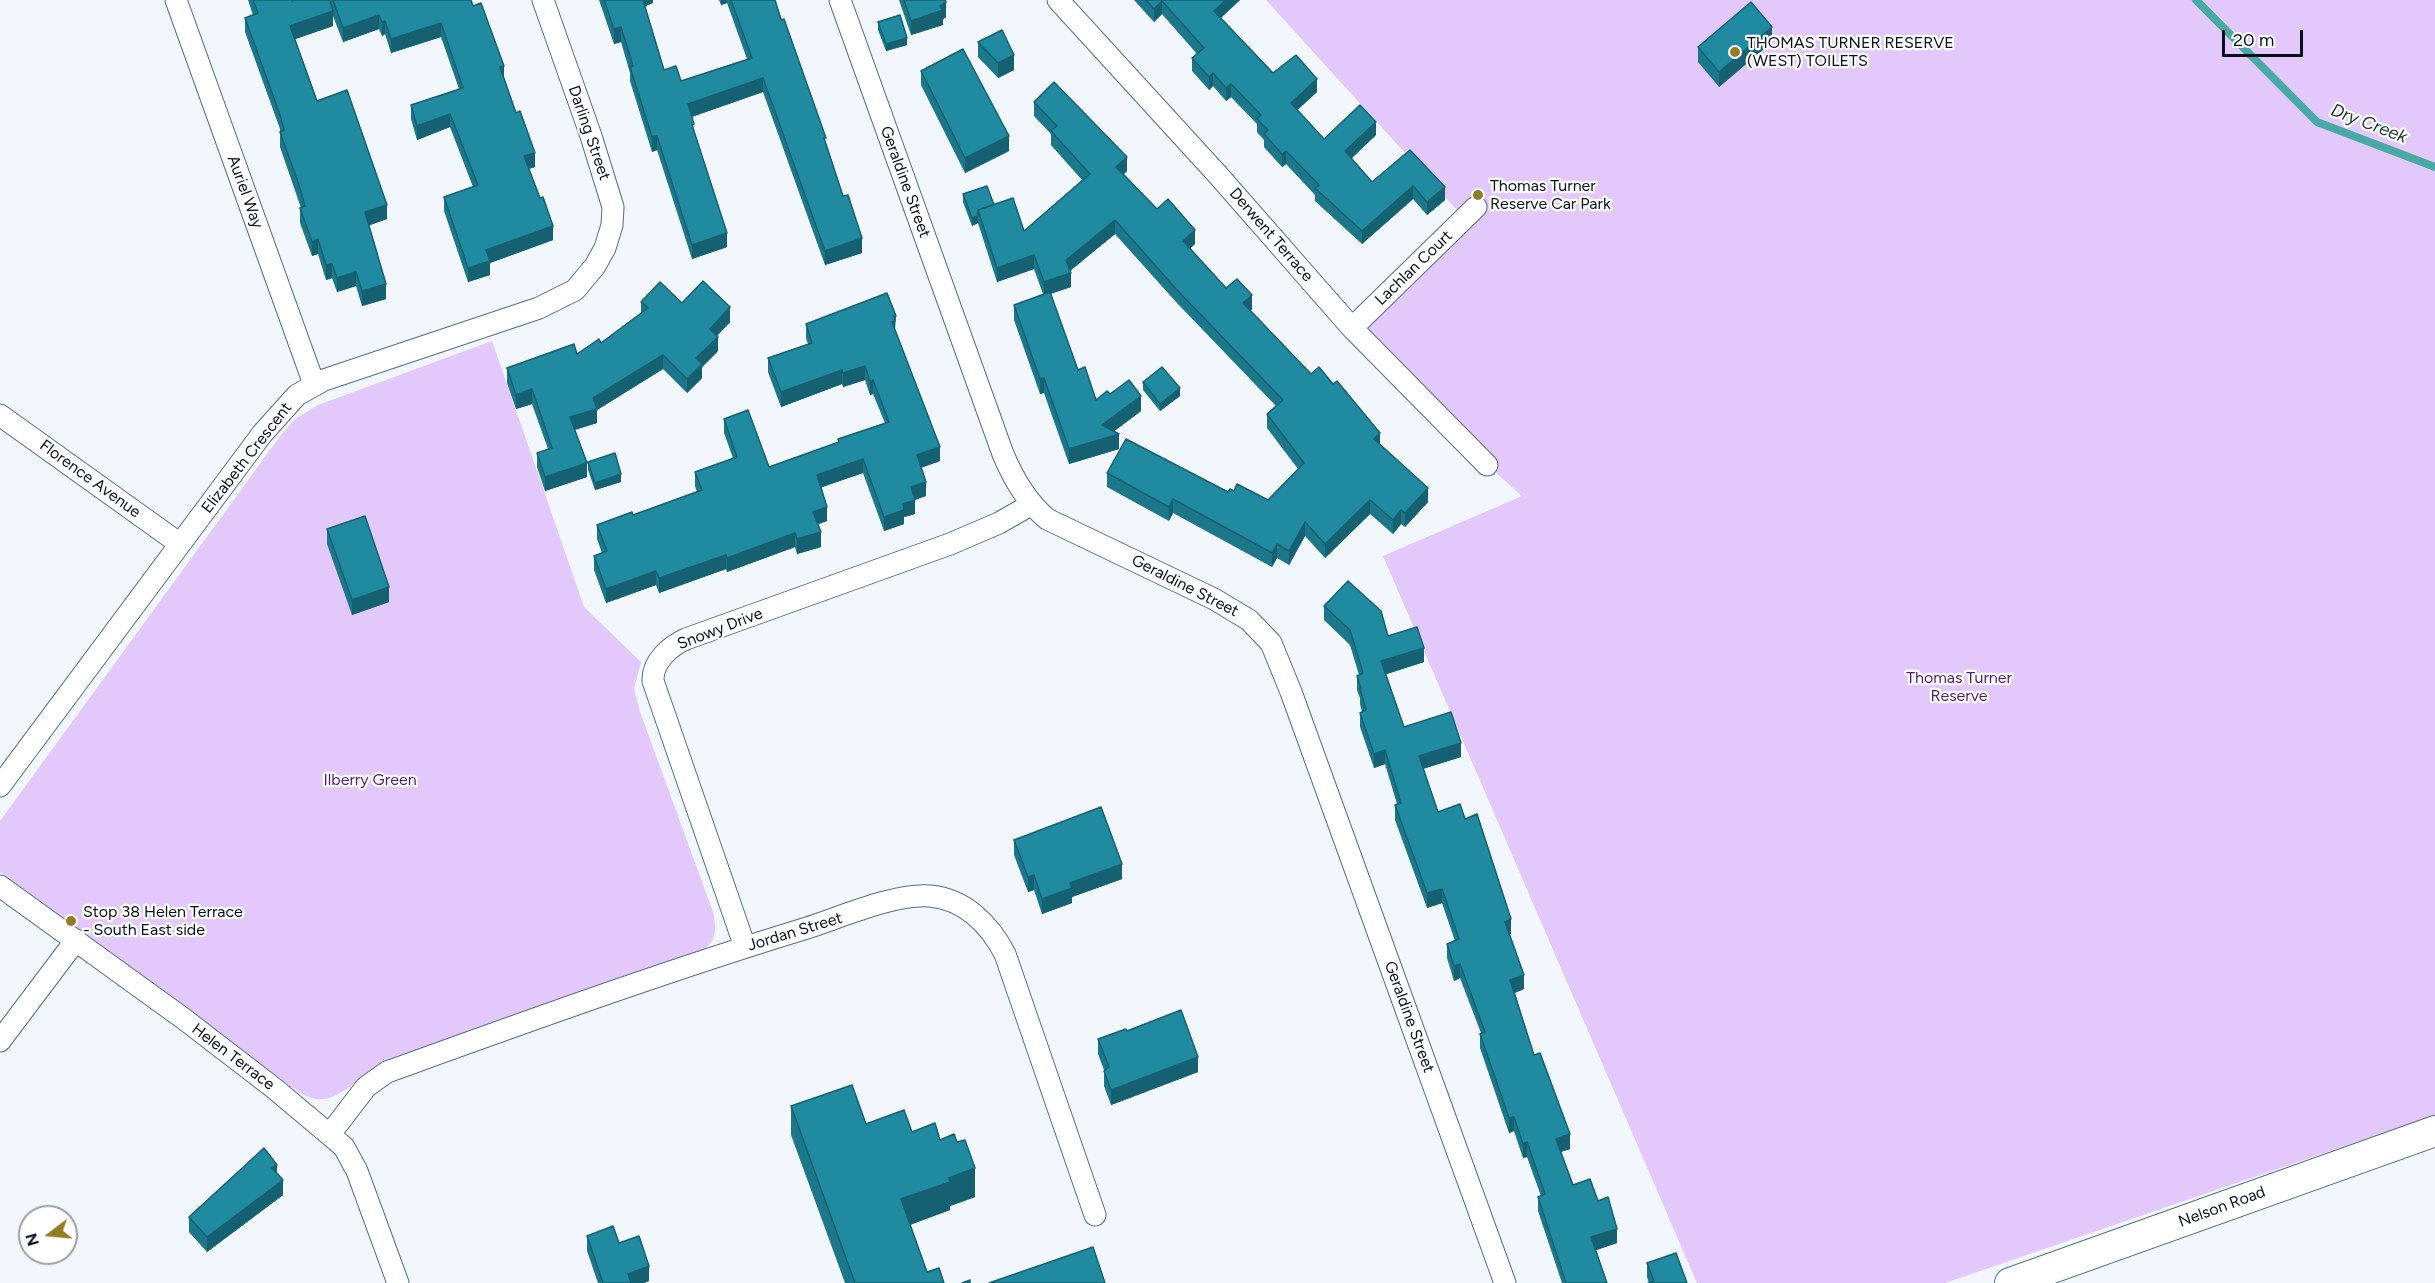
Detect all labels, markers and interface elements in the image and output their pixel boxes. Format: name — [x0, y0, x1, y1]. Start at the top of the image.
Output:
scale bar — [2225, 18, 2306, 56]
text: 20 m — [2233, 29, 2274, 51]
place label: THOMAS TURNER RESERVE (WEST) TOILETS — [1747, 33, 1954, 71]
marker: THOMAS TURNER RESERVE (WEST) TOILETS — [1728, 45, 1742, 59]
street label: Darling Street — [564, 83, 614, 183]
water label: Dry Creek — [2328, 100, 2410, 148]
street label: Geraldine Street — [876, 124, 934, 240]
street label: Auriel Way — [223, 153, 267, 231]
place label: Thomas Turner Reserve Car Park — [1490, 176, 1611, 214]
street label: Derwent Terrace — [1225, 184, 1317, 286]
marker: Thomas Turner Reserve Car Park — [1471, 188, 1485, 202]
street label: Lachlan Court — [1371, 226, 1457, 310]
street label: Elizabeth Crescent — [198, 399, 296, 517]
street label: Florence Avenue — [36, 436, 144, 522]
street label: Geraldine Street — [1128, 551, 1242, 621]
street label: Snowy Drive — [675, 604, 765, 654]
park label: Thomas Turner Reserve — [1906, 668, 2012, 706]
park label: Ilberry Green — [323, 770, 417, 790]
place label: Stop 38 Helen Terrace - South East side — [83, 902, 243, 940]
street label: Jordan Street — [745, 908, 845, 956]
marker: Stop 38 Helen Terrace - South East side — [64, 914, 78, 928]
street label: Geraldine Street — [1380, 959, 1438, 1075]
street label: Helen Terrace — [188, 1020, 278, 1094]
street label: Nelson Road — [2176, 1182, 2268, 1232]
north arrow — [18, 1205, 78, 1265]
text: N — [21, 1231, 43, 1248]

